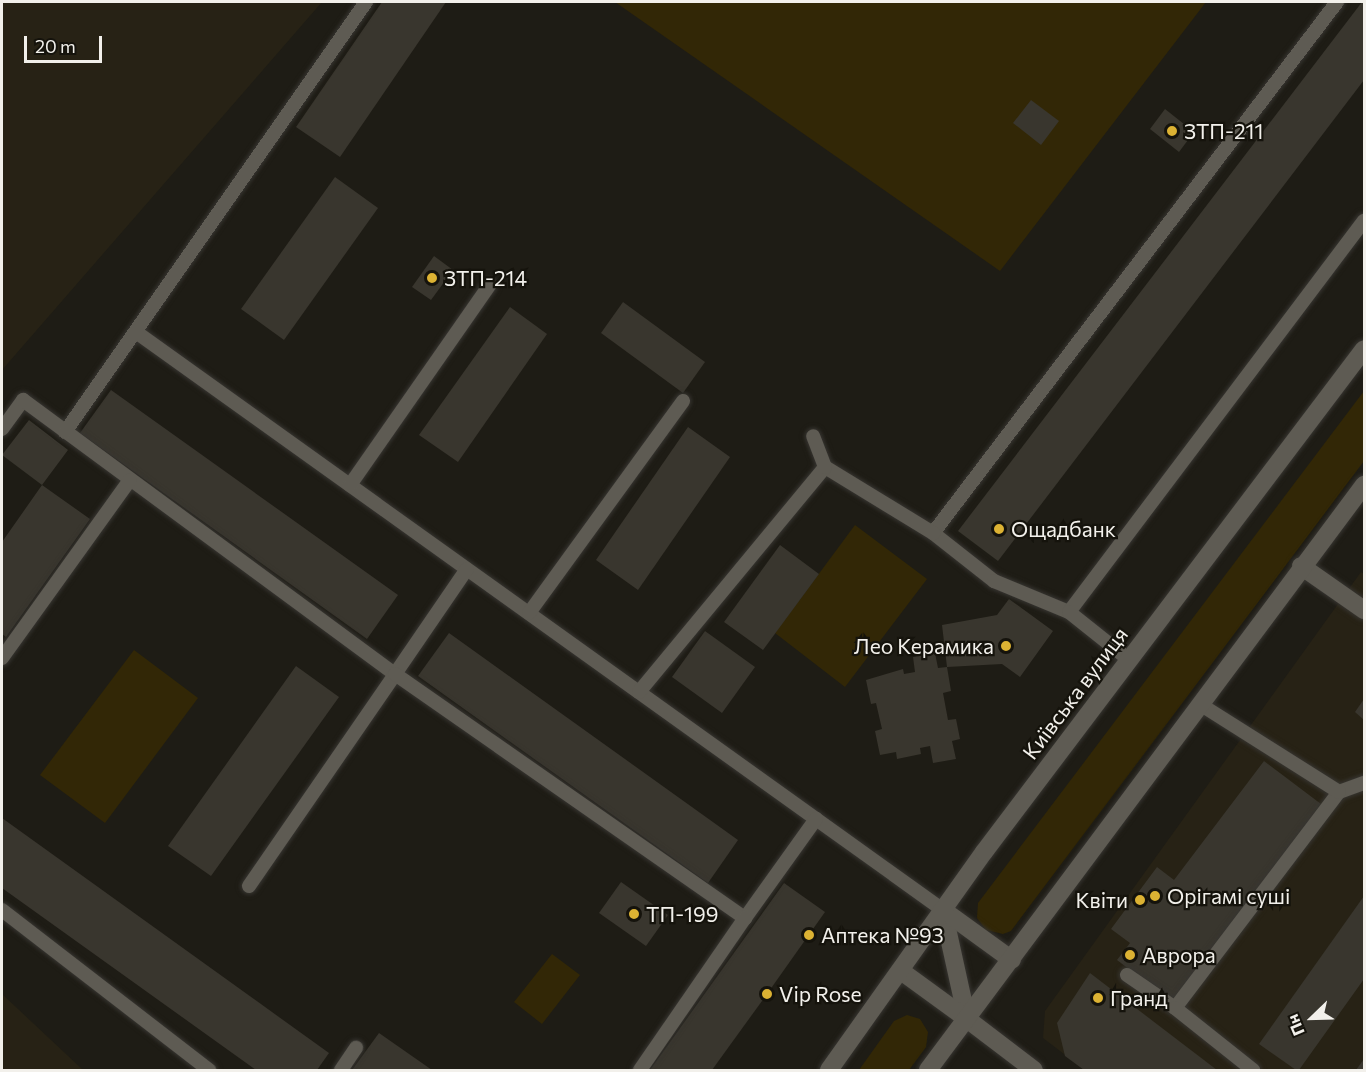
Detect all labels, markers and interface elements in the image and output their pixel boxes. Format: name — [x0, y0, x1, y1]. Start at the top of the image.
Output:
scale bar — [27, 24, 105, 62]
text: 20 m — [35, 35, 76, 57]
place label: ЗТП-211 — [1184, 118, 1263, 144]
marker: ЗТП-211 — [1165, 124, 1179, 138]
place label: ЗТП-214 — [444, 265, 527, 291]
marker: ЗТП-214 — [425, 271, 439, 285]
place label: Ощадбанк — [1011, 516, 1116, 542]
marker: Ощадбанк — [992, 522, 1006, 536]
street label: Київська вулиця — [1017, 622, 1133, 764]
place label: Лео Керамика — [854, 633, 994, 659]
marker: Лео Керамика — [999, 639, 1013, 653]
place label: Орігамі суші — [1167, 883, 1290, 909]
place label: Квiти — [1075, 887, 1128, 913]
marker: Орігамі суші — [1148, 889, 1162, 903]
marker: Квiти — [1133, 893, 1147, 907]
place label: ТП-199 — [646, 901, 718, 927]
marker: ТП-199 — [627, 907, 641, 921]
place label: Аптека №93 — [821, 922, 944, 948]
marker: Аптека №93 — [802, 928, 816, 942]
place label: Аврора — [1142, 942, 1216, 968]
marker: Аврора — [1123, 948, 1137, 962]
place label: Vip Rose — [779, 981, 862, 1007]
place label: Гранд — [1110, 985, 1168, 1011]
marker: Vip Rose — [760, 987, 774, 1001]
north arrow — [1282, 988, 1342, 1048]
marker: Гранд — [1091, 991, 1105, 1005]
text: Пн — [1282, 1012, 1308, 1039]

